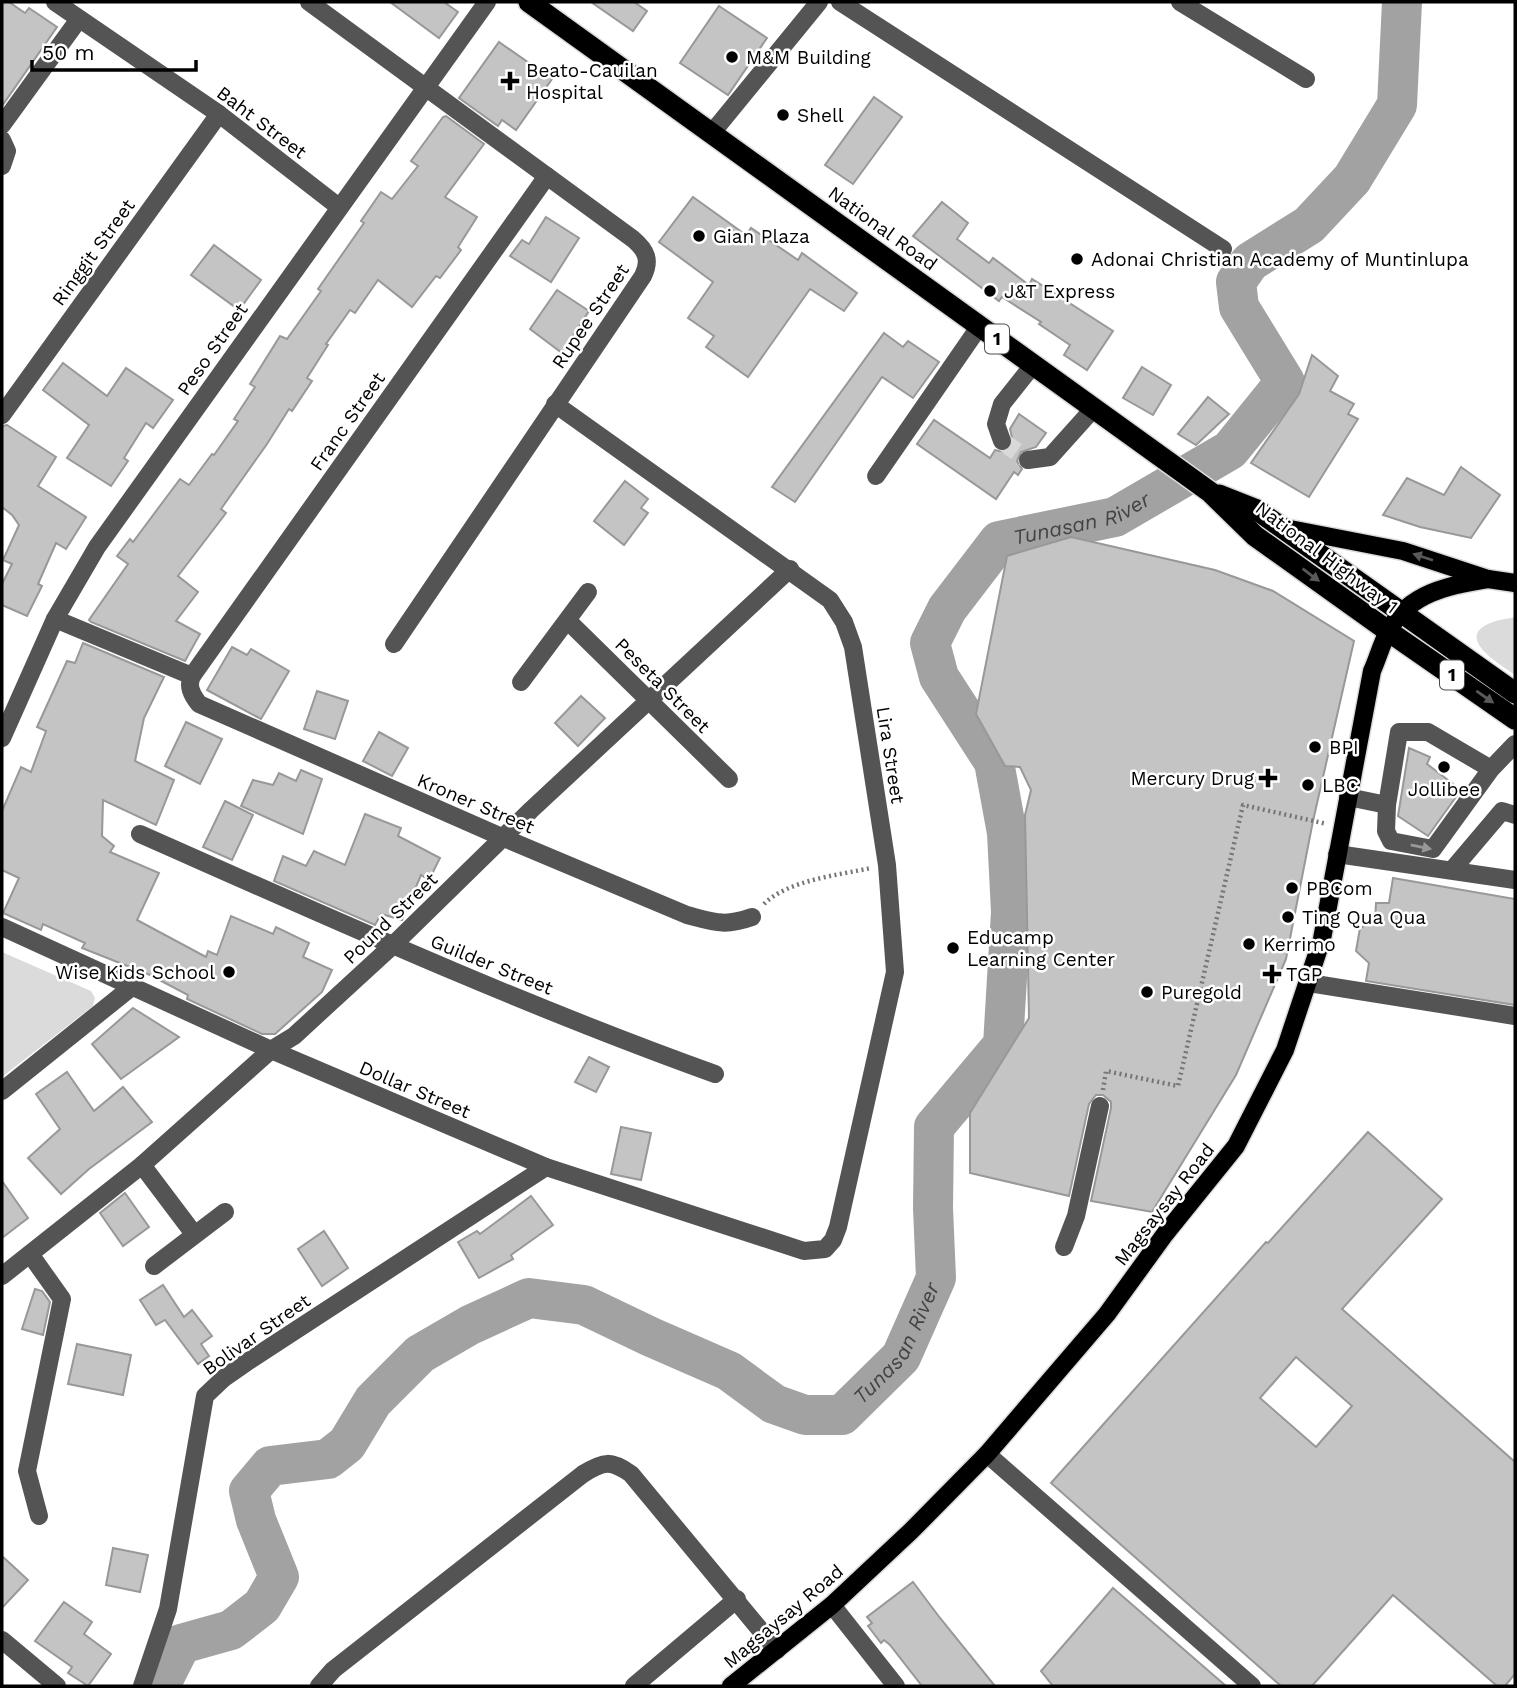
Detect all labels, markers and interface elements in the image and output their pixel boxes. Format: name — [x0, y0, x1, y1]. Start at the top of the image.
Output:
scale bar — [32, 28, 196, 72]
text: 50 m — [42, 40, 94, 65]
place label: M&M Building — [746, 46, 871, 69]
marker: M&M Building — [724, 49, 740, 65]
place label: Beato-Cauilan Hospital — [526, 59, 658, 104]
marker: Beato-Cauilan Hospital — [500, 71, 520, 91]
street label: Baht Street — [212, 81, 311, 164]
place label: Shell — [797, 104, 844, 127]
marker: Shell — [775, 107, 791, 123]
street label: National Road — [824, 181, 942, 276]
street label: Ringgit Street — [47, 194, 140, 310]
place label: Gian Plaza — [713, 225, 810, 248]
marker: Gian Plaza — [691, 228, 707, 244]
place label: Adonai Christian Academy of Muntinlupa — [1091, 248, 1469, 271]
marker: Adonai Christian Academy of Muntinlupa — [1069, 251, 1085, 267]
street label: Rupee Street — [547, 259, 634, 373]
place label: J&T Express — [1004, 280, 1115, 303]
marker: J&T Express — [982, 283, 998, 299]
street label: Peso Street — [172, 299, 253, 400]
road number: 1 — [985, 324, 1009, 354]
street label: Franc Street — [305, 368, 390, 475]
water label: Tunasan River — [1011, 486, 1155, 550]
street label: National Highway 1 — [1251, 496, 1402, 618]
one-way arrow — [1412, 551, 1433, 562]
one-way arrow — [1302, 568, 1320, 582]
street label: Peseta Street — [610, 633, 715, 738]
road number: 1 — [1440, 660, 1464, 690]
one-way arrow — [1476, 690, 1494, 704]
street label: Lira Street — [871, 705, 910, 805]
place label: BPI — [1329, 736, 1359, 759]
marker: BPI — [1307, 739, 1323, 755]
marker: Jollibee — [1436, 759, 1452, 775]
place label: Mercury Drug — [1130, 767, 1255, 790]
street label: Kroner Street — [414, 768, 538, 838]
marker: Mercury Drug — [1260, 770, 1276, 786]
place label: LBC — [1322, 774, 1359, 797]
marker: LBC — [1300, 777, 1316, 793]
place label: Jollibee — [1408, 778, 1480, 801]
one-way arrow — [1410, 842, 1432, 853]
street label: Pound Street — [339, 868, 442, 969]
place label: PBCom — [1306, 877, 1373, 900]
marker: PBCom — [1284, 880, 1300, 896]
place label: Ting Qua Qua — [1302, 906, 1426, 929]
marker: Ting Qua Qua — [1280, 909, 1296, 925]
place label: Educamp Learning Center — [967, 926, 1115, 971]
street label: Guilder Street — [427, 929, 557, 1000]
place label: Kerrimo — [1263, 933, 1336, 956]
marker: Kerrimo — [1241, 936, 1257, 952]
marker: Educamp Learning Center — [945, 940, 961, 956]
place label: Wise Kids School — [55, 961, 215, 984]
place label: TGP — [1286, 963, 1322, 986]
marker: Wise Kids School — [221, 964, 237, 980]
marker: TGP — [1264, 966, 1280, 982]
place label: Puregold — [1161, 981, 1242, 1004]
marker: Puregold — [1139, 984, 1155, 1000]
street label: Dollar Street — [356, 1056, 474, 1123]
street label: Magsaysay Road — [1109, 1138, 1219, 1270]
water label: Tunasan River — [848, 1278, 945, 1409]
street label: Bolivar Street — [198, 1289, 315, 1380]
street label: Magsaysay Road — [719, 1560, 848, 1673]

